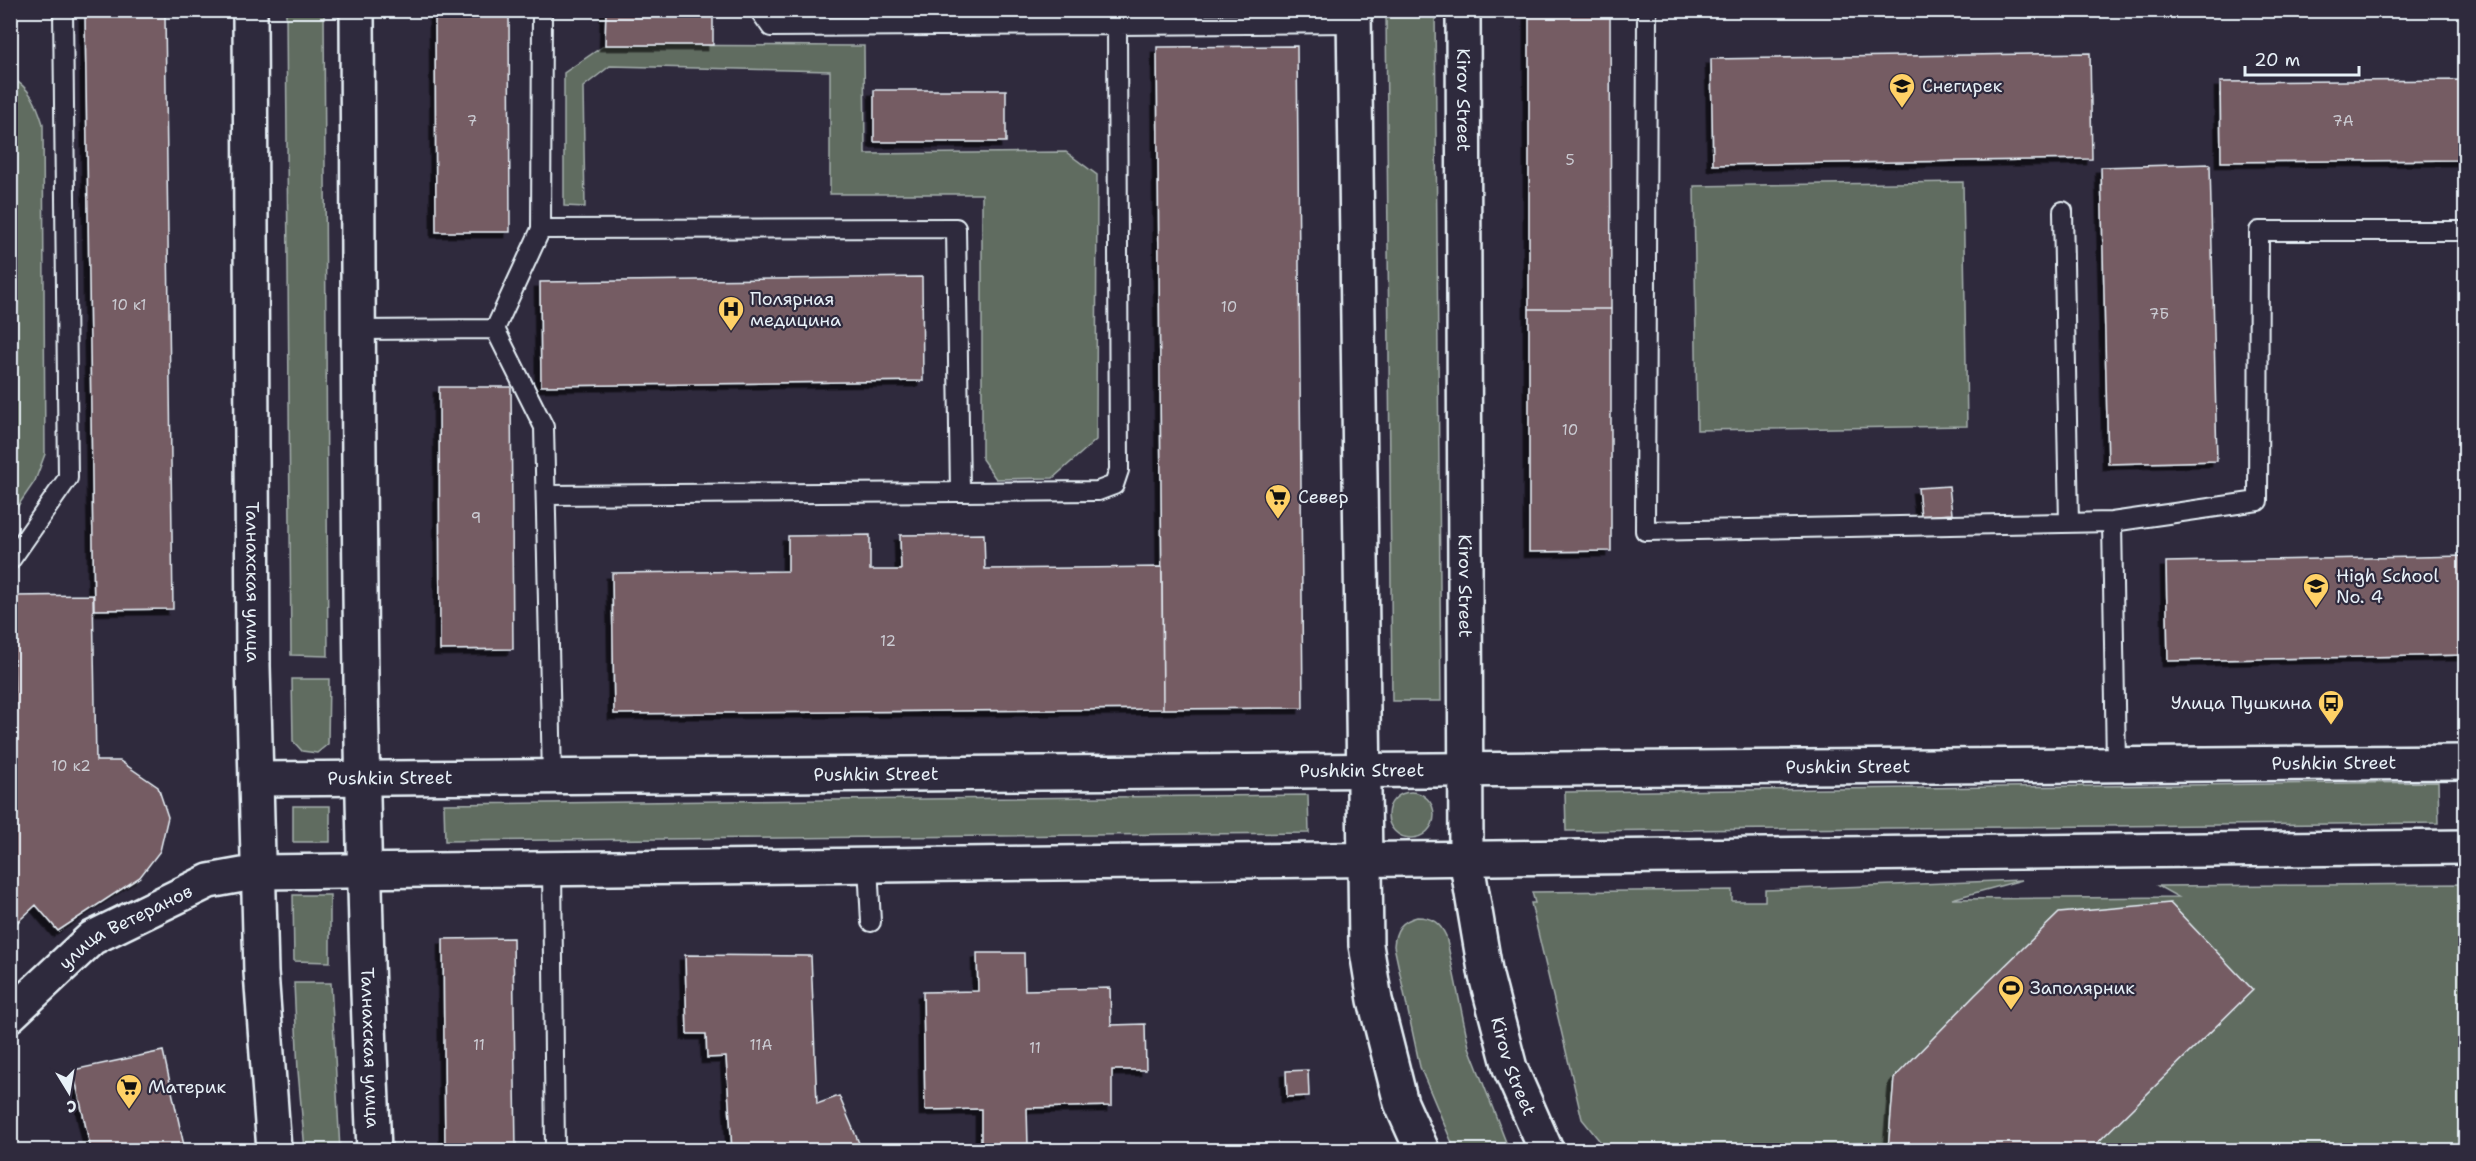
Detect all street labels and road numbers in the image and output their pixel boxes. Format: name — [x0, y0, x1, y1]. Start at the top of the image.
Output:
street label: Kirov Street — [1451, 48, 1476, 152]
street label: Талнахская улица — [240, 501, 265, 663]
street label: Kirov Street — [1453, 534, 1477, 638]
street label: Pushkin Street — [2271, 751, 2397, 775]
street label: Pushkin Street — [1785, 754, 1911, 779]
street label: Pushkin Street — [1299, 758, 1425, 783]
street label: Pushkin Street — [813, 762, 939, 787]
street label: Pushkin Street — [327, 765, 453, 790]
street label: улица Ветеранов — [54, 879, 196, 975]
street label: Талнахская улица — [355, 967, 385, 1129]
street label: Kirov Street — [1485, 1014, 1542, 1120]

